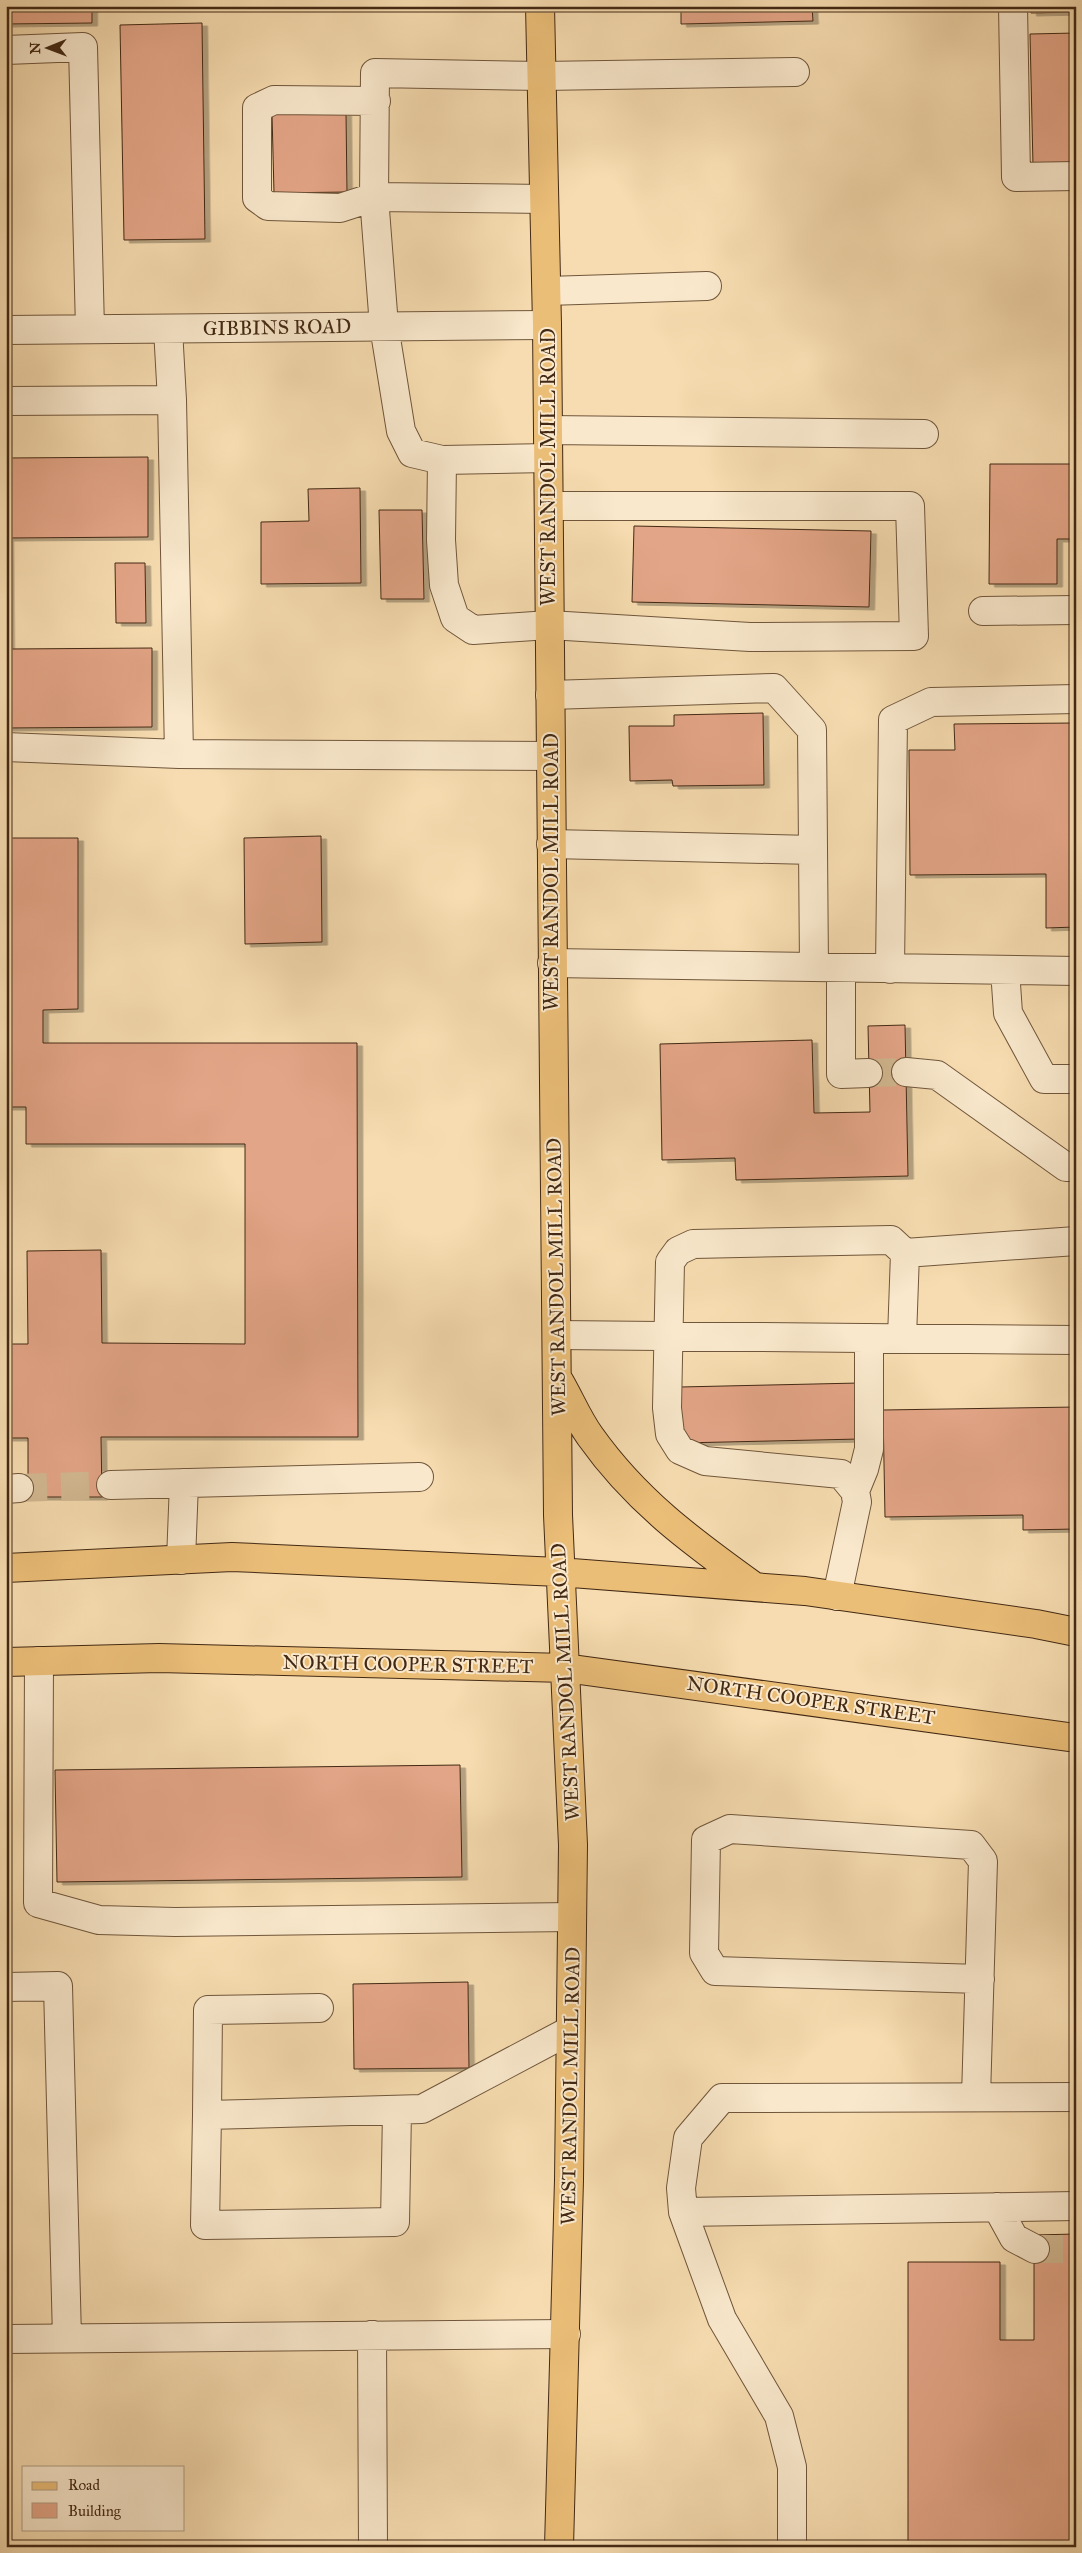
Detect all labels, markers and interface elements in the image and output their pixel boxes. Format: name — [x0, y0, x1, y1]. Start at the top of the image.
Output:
north arrow — [22, 22, 72, 72]
text: N — [27, 42, 44, 54]
street label: GIBBINS ROAD — [203, 314, 351, 340]
street label: WEST RANDOL MILL ROAD — [536, 328, 560, 606]
street label: WEST RANDOL MILL ROAD — [539, 733, 563, 1011]
street label: WEST RANDOL MILL ROAD — [542, 1138, 570, 1416]
street label: WEST RANDOL MILL ROAD — [546, 1542, 584, 1822]
street label: NORTH COOPER STREET — [282, 1650, 534, 1678]
street label: NORTH COOPER STREET — [685, 1671, 937, 1729]
street label: WEST RANDOL MILL ROAD — [556, 1947, 584, 2225]
legend — [22, 2466, 185, 2530]
text: Road — [68, 2476, 100, 2494]
text: Building — [68, 2502, 122, 2520]

